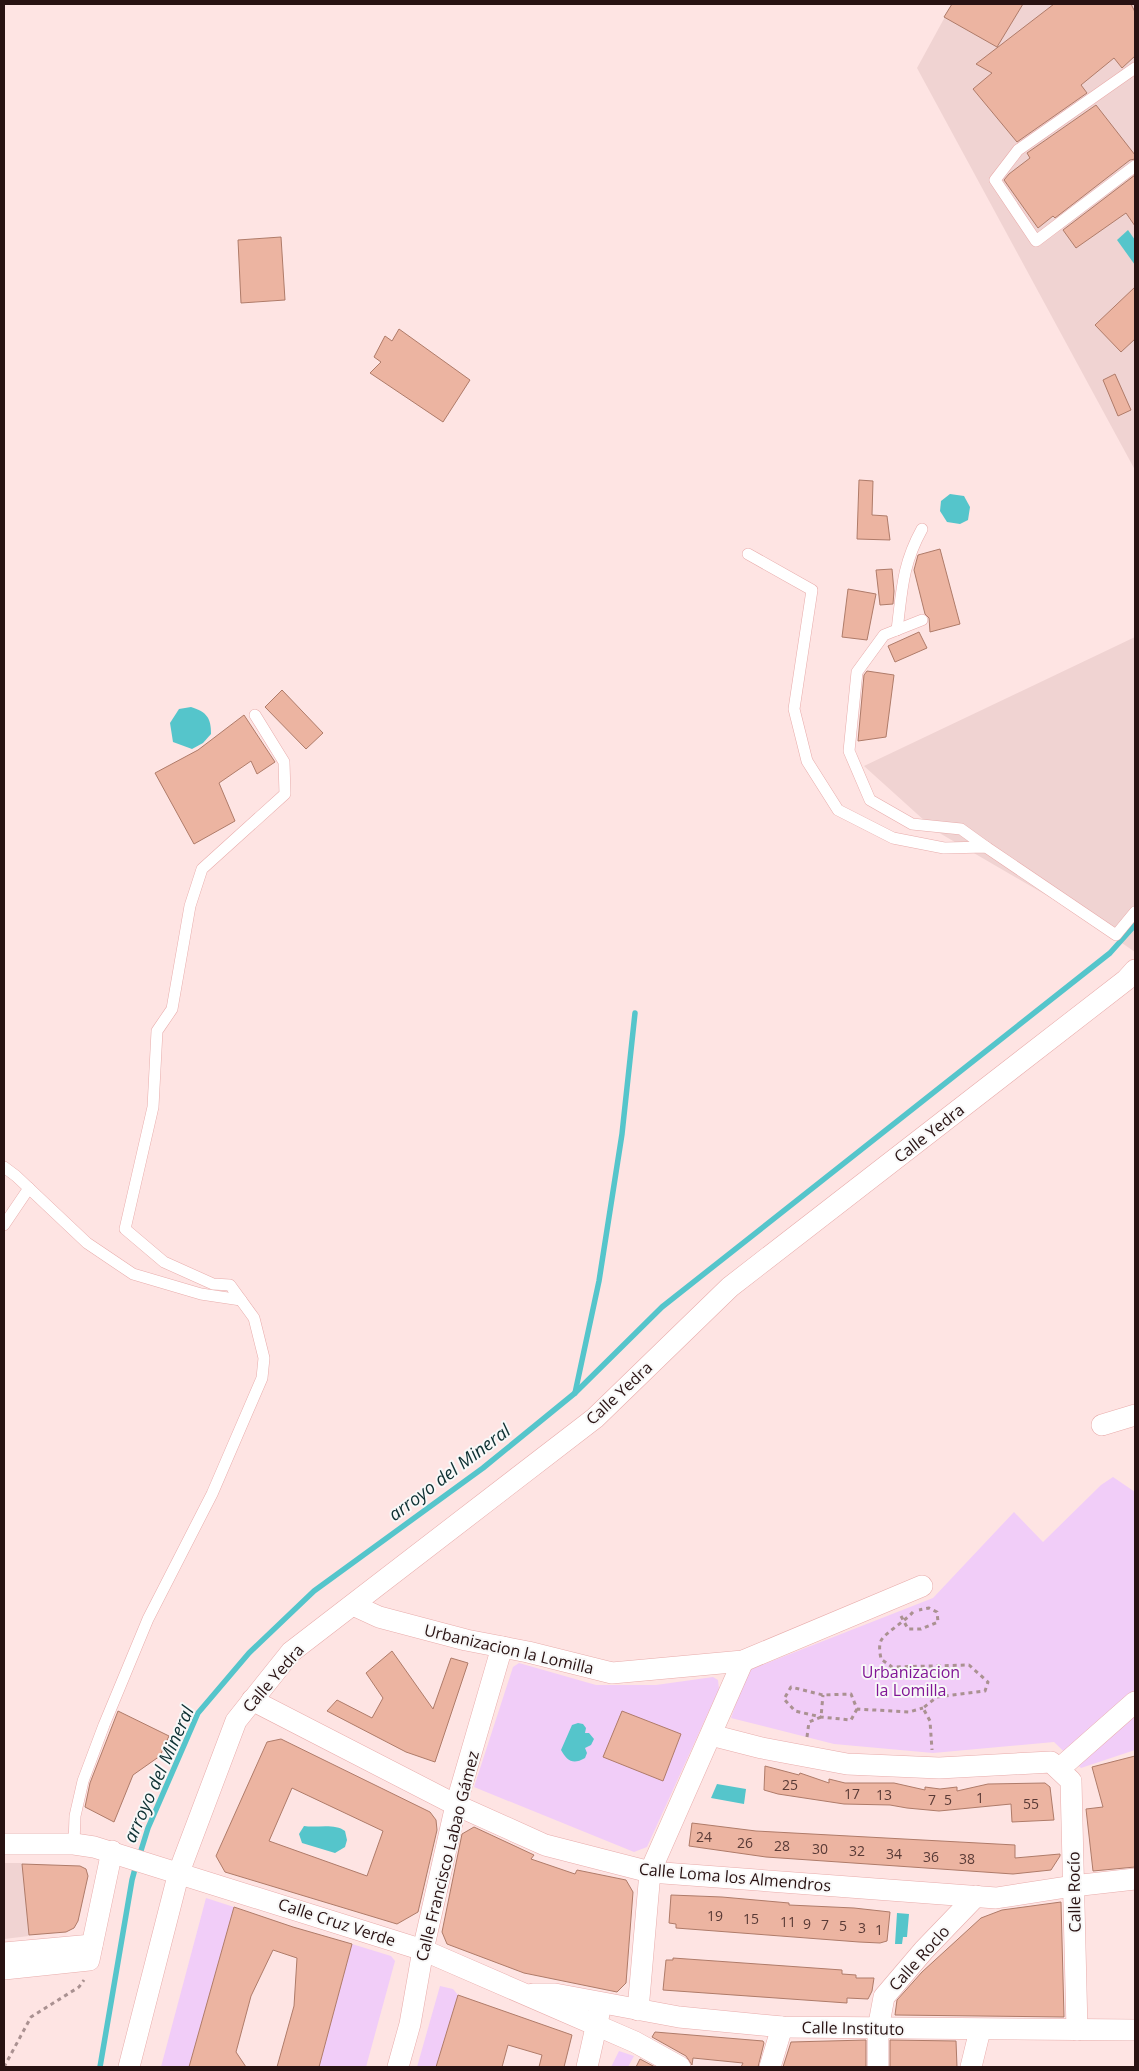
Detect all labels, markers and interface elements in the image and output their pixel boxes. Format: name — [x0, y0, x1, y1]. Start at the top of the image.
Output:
street label: Calle Yedra — [889, 1099, 969, 1167]
street label: Calle Yedra — [581, 1357, 657, 1429]
water label: arroyo del Mineral — [383, 1418, 515, 1526]
street label: Urbanizacion la Lomilla — [422, 1619, 596, 1679]
street label: Calle Yedra — [237, 1639, 309, 1717]
park label: Urbanizacion la Lomilla — [862, 1661, 960, 1701]
water label: arroyo del Mineral — [117, 1702, 199, 1846]
street label: Calle Francisco Labao Gámez — [410, 1749, 484, 1963]
house number: 25 — [782, 1775, 798, 1794]
house number: 17 — [844, 1784, 860, 1803]
house number: 13 — [876, 1785, 892, 1804]
house number: 1 — [976, 1788, 984, 1807]
house number: 7 — [928, 1790, 936, 1809]
house number: 5 — [944, 1790, 952, 1809]
house number: 55 — [1023, 1794, 1039, 1813]
house number: 24 — [696, 1827, 712, 1846]
house number: 26 — [737, 1833, 753, 1852]
house number: 28 — [774, 1836, 790, 1855]
house number: 30 — [812, 1839, 828, 1858]
house number: 32 — [849, 1841, 865, 1860]
house number: 34 — [886, 1844, 902, 1863]
house number: 36 — [923, 1847, 939, 1866]
house number: 38 — [959, 1849, 975, 1868]
street label: Calle Rocío — [1062, 1851, 1086, 1933]
street label: Calle Loma los Almendros — [638, 1858, 832, 1896]
street label: Calle Cruz Verde — [276, 1893, 398, 1951]
house number: 19 — [707, 1906, 723, 1925]
house number: 15 — [743, 1909, 759, 1928]
house number: 11 — [780, 1912, 796, 1931]
house number: 9 — [803, 1914, 811, 1933]
house number: 7 — [821, 1915, 829, 1934]
house number: 5 — [839, 1916, 847, 1935]
house number: 3 — [858, 1918, 866, 1937]
house number: 1 — [875, 1920, 883, 1939]
street label: Calle Roclo — [884, 1921, 954, 1995]
street label: Calle Instituto — [801, 2016, 905, 2040]

